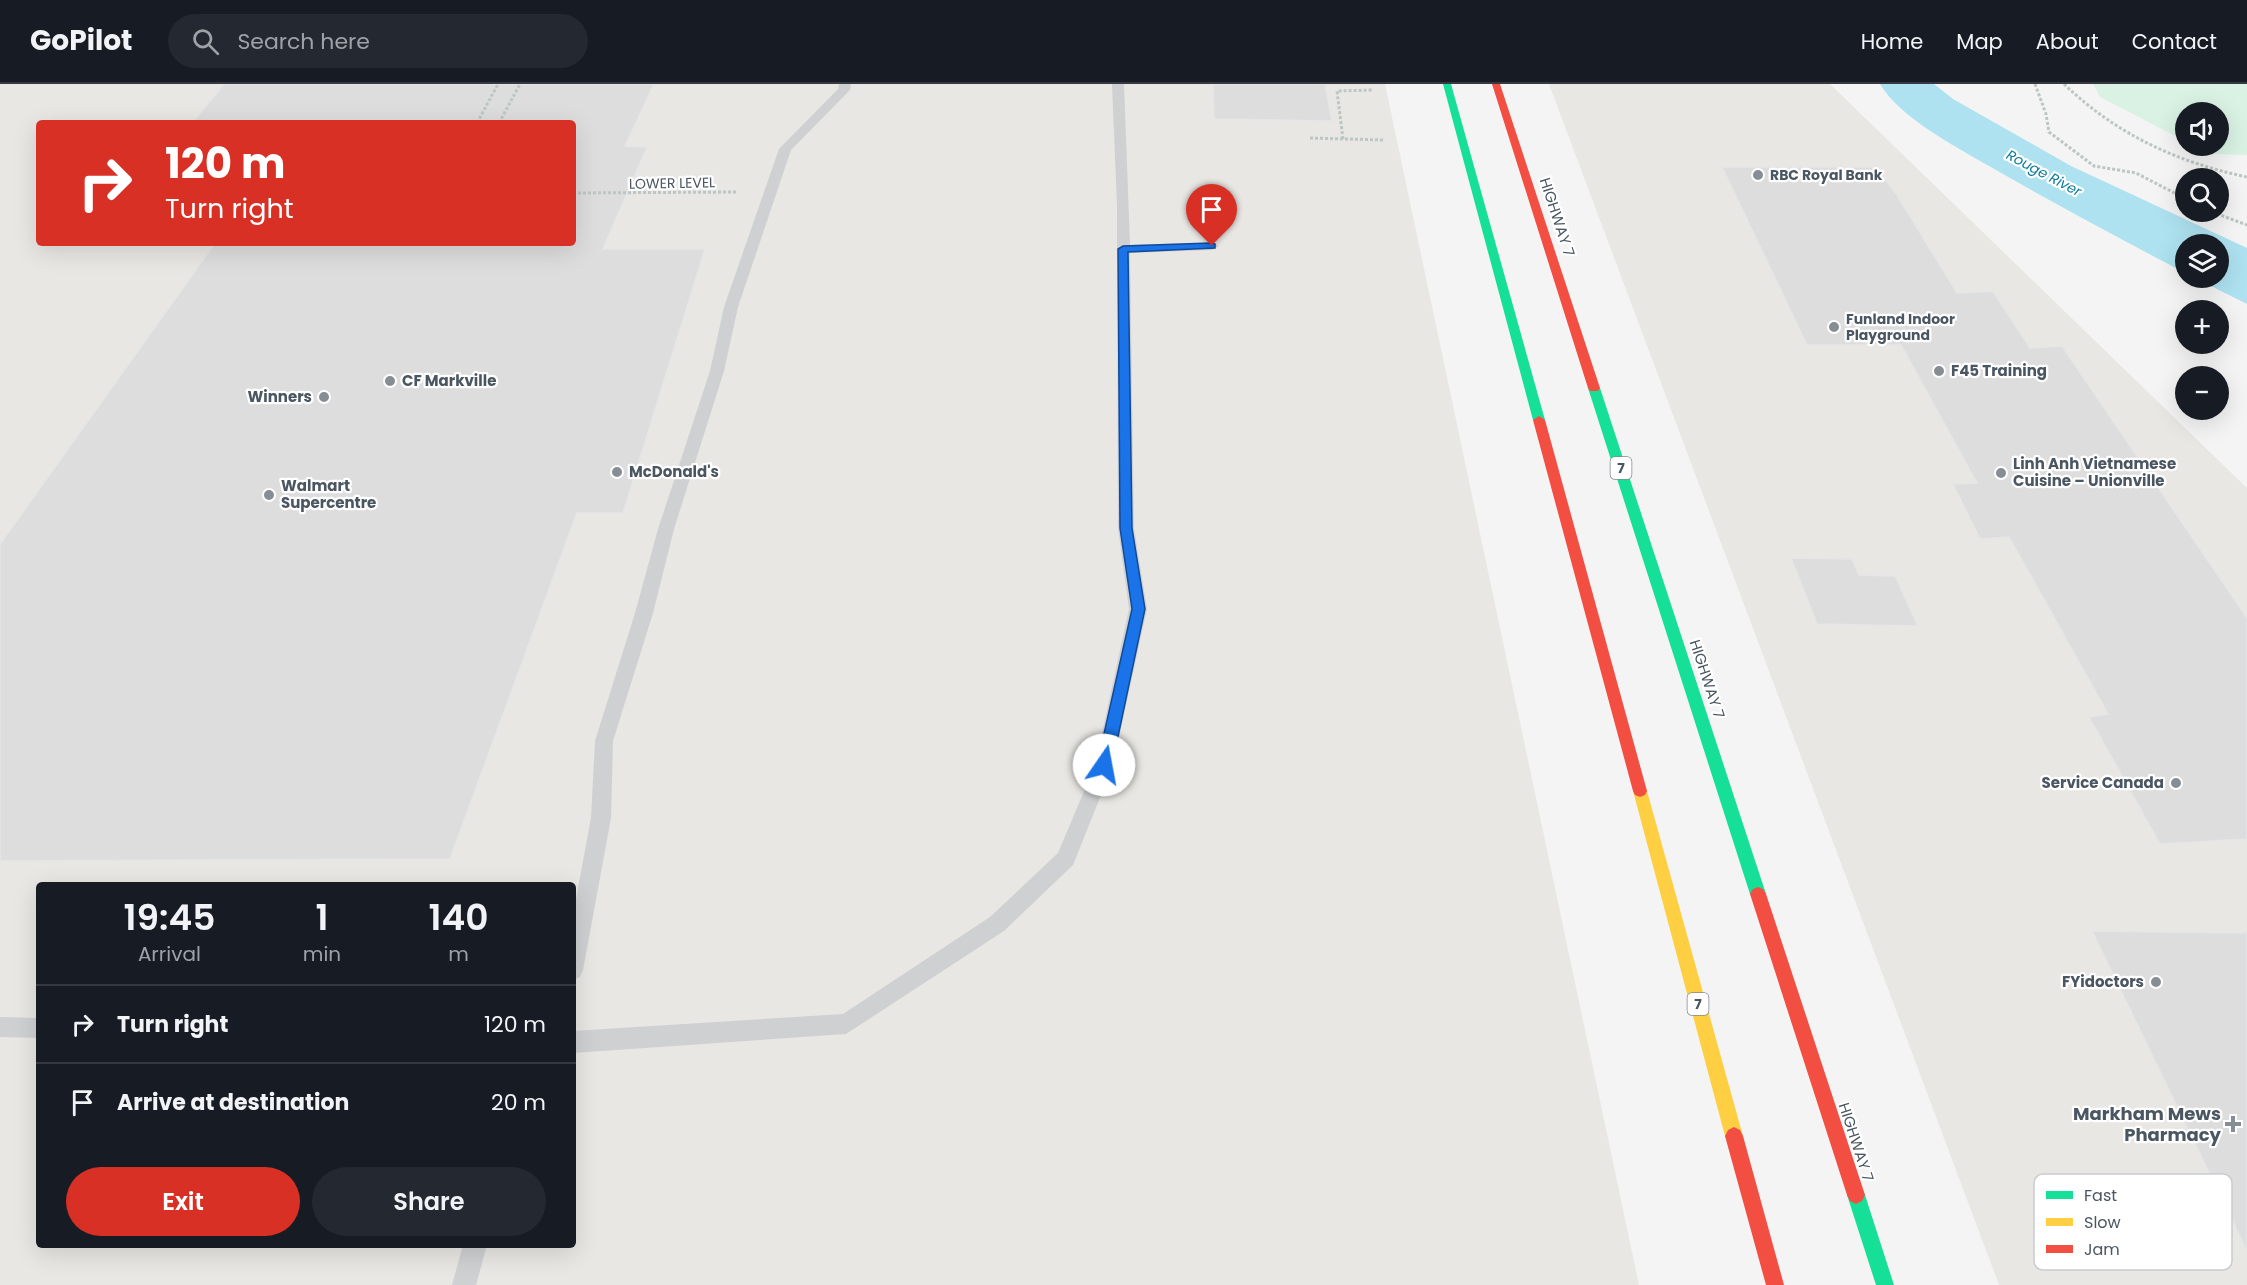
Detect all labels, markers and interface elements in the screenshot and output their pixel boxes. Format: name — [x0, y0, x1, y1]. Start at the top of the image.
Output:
search box — [168, 14, 588, 68]
text: GoPilot — [30, 21, 132, 60]
icon: search — [189, 25, 222, 58]
text: Search here — [237, 26, 370, 57]
text: Home — [1861, 27, 1923, 56]
text: Map — [1956, 27, 2003, 56]
text: About — [2036, 27, 2099, 56]
text: Contact — [2132, 27, 2217, 56]
map controls — [2175, 102, 2229, 420]
button: sound — [2175, 102, 2229, 156]
text: 120 m — [165, 134, 286, 193]
icon: right — [66, 144, 144, 222]
water label: Rouge River — [2003, 145, 2086, 202]
place label: RBC Royal Bank — [1770, 165, 1883, 185]
marker: RBC Royal Bank — [1751, 168, 1765, 182]
button: search — [2175, 168, 2229, 222]
street label: LOWER LEVEL — [629, 172, 715, 194]
street label: HIGHWAY 7 — [1535, 175, 1580, 259]
pin — [1186, 184, 1237, 246]
text: Turn right — [165, 190, 294, 227]
icon: arrive — [1195, 193, 1228, 226]
button: layers — [2175, 234, 2229, 288]
button: + — [2175, 300, 2229, 354]
place label: Funland Indoor Playground — [1846, 309, 1955, 345]
marker: Funland Indoor Playground — [1827, 320, 1841, 334]
place label: F45 Training — [1951, 360, 2047, 381]
marker: F45 Training — [1932, 364, 1946, 378]
button: − — [2175, 366, 2229, 420]
place label: CF Markville — [402, 370, 496, 391]
marker: CF Markville — [383, 374, 397, 388]
place label: Winners — [248, 386, 312, 407]
marker: Winners — [317, 390, 331, 404]
place label: Linh Anh Vietnamese Cuisine – Unionville — [2013, 453, 2176, 491]
road number: 7 — [1610, 457, 1632, 479]
place label: McDonald's — [629, 461, 719, 482]
marker: McDonald's — [610, 465, 624, 479]
marker: Linh Anh Vietnamese Cuisine – Unionville — [1994, 466, 2008, 480]
place label: Walmart Supercentre — [281, 475, 376, 513]
marker: Walmart Supercentre — [262, 488, 276, 502]
street label: HIGHWAY 7 — [1685, 637, 1730, 721]
position arrow — [1072, 733, 1136, 797]
place label: Service Canada — [2042, 772, 2164, 793]
marker: Service Canada — [2169, 776, 2183, 790]
text: 19:45 — [123, 892, 215, 943]
text: 1 — [315, 892, 328, 943]
text: 140 — [428, 892, 489, 943]
text: Arrival — [138, 940, 201, 968]
text: min — [303, 940, 341, 968]
text: m — [448, 940, 469, 968]
place label: FYidoctors — [2062, 971, 2144, 992]
marker: FYidoctors — [2149, 975, 2163, 989]
road number: 7 — [1688, 993, 1708, 1015]
icon: right — [66, 1008, 99, 1041]
text: Turn right — [117, 1009, 228, 1040]
text: 120 m — [484, 1009, 546, 1040]
icon: arrive — [66, 1086, 99, 1119]
text: Arrive at destination — [117, 1087, 349, 1118]
text: 20 m — [491, 1087, 546, 1118]
street label: HIGHWAY 7 — [1834, 1100, 1879, 1184]
place label: Markham Mews Pharmacy — [2073, 1101, 2222, 1147]
marker: Markham Mews Pharmacy — [2226, 1117, 2240, 1131]
button: Exit — [66, 1167, 300, 1236]
button: Share — [312, 1167, 546, 1236]
legend — [2034, 1174, 2232, 1270]
text: Fast — [2084, 1184, 2117, 1207]
text: Slow — [2084, 1211, 2121, 1234]
text: Jam — [2084, 1238, 2120, 1261]

